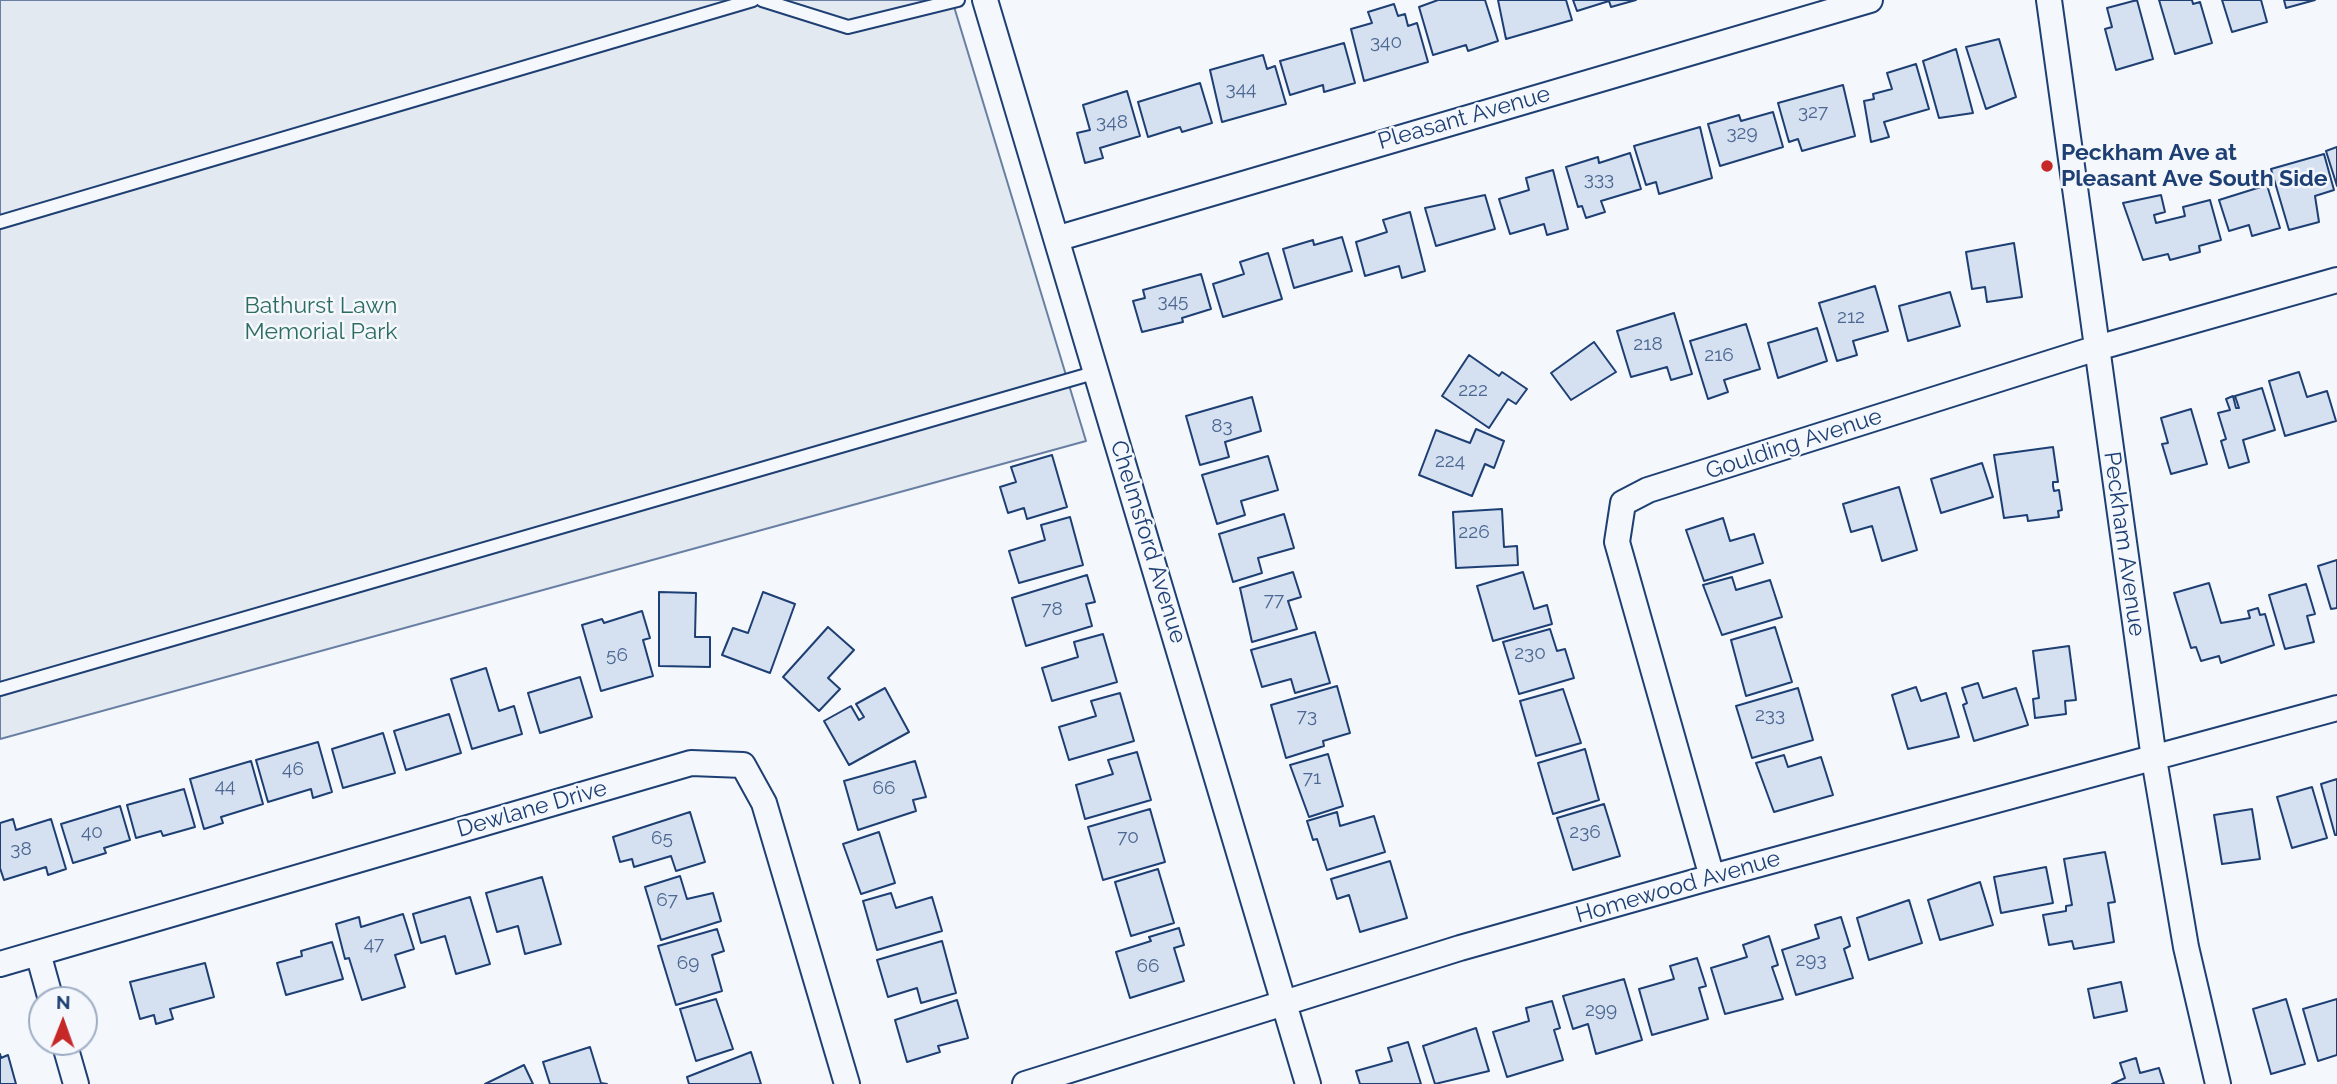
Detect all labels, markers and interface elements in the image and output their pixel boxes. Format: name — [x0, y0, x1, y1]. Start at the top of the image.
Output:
house number: 340 — [1370, 31, 1402, 53]
house number: 344 — [1226, 78, 1256, 100]
street label: Pleasant Avenue — [1375, 80, 1553, 156]
house number: 327 — [1798, 101, 1828, 123]
house number: 348 — [1096, 111, 1128, 133]
house number: 329 — [1726, 122, 1758, 144]
place label: Peckham Ave at Pleasant Ave South Side — [2061, 139, 2328, 193]
marker: Peckham Ave at Pleasant Ave South Side — [2039, 158, 2055, 174]
house number: 333 — [1584, 168, 1614, 190]
house number: 345 — [1158, 290, 1188, 312]
park label: Bathurst Lawn Memorial Park — [244, 292, 398, 346]
house number: 212 — [1837, 306, 1865, 328]
house number: 218 — [1633, 333, 1663, 355]
house number: 216 — [1704, 344, 1734, 366]
house number: 222 — [1458, 379, 1488, 401]
street label: Goulding Avenue — [1702, 403, 1886, 485]
house number: 83 — [1211, 415, 1233, 437]
street label: Chelmsford Avenue — [1104, 437, 1192, 647]
house number: 224 — [1435, 450, 1465, 472]
street label: Peckham Avenue — [2097, 450, 2151, 638]
house number: 226 — [1458, 521, 1490, 543]
house number: 77 — [1264, 589, 1284, 611]
house number: 78 — [1041, 598, 1063, 620]
house number: 230 — [1514, 642, 1546, 664]
house number: 56 — [606, 644, 628, 666]
house number: 233 — [1755, 704, 1785, 726]
house number: 73 — [1297, 705, 1317, 727]
house number: 46 — [282, 758, 304, 780]
house number: 71 — [1303, 767, 1321, 789]
street label: Dewlane Drive — [454, 774, 610, 844]
house number: 44 — [215, 775, 235, 797]
house number: 66 — [873, 777, 895, 799]
house number: 40 — [81, 821, 103, 843]
house number: 236 — [1569, 821, 1601, 843]
house number: 70 — [1117, 826, 1139, 848]
house number: 65 — [651, 827, 673, 849]
house number: 38 — [10, 838, 32, 860]
street label: Homewood Avenue — [1573, 845, 1783, 929]
house number: 67 — [656, 889, 678, 911]
house number: 47 — [364, 933, 384, 955]
house number: 293 — [1795, 949, 1827, 971]
house number: 69 — [677, 952, 699, 974]
house number: 66 — [1137, 955, 1159, 977]
north arrow — [28, 986, 98, 1056]
text: N — [56, 991, 71, 1013]
house number: 299 — [1585, 999, 1617, 1021]

